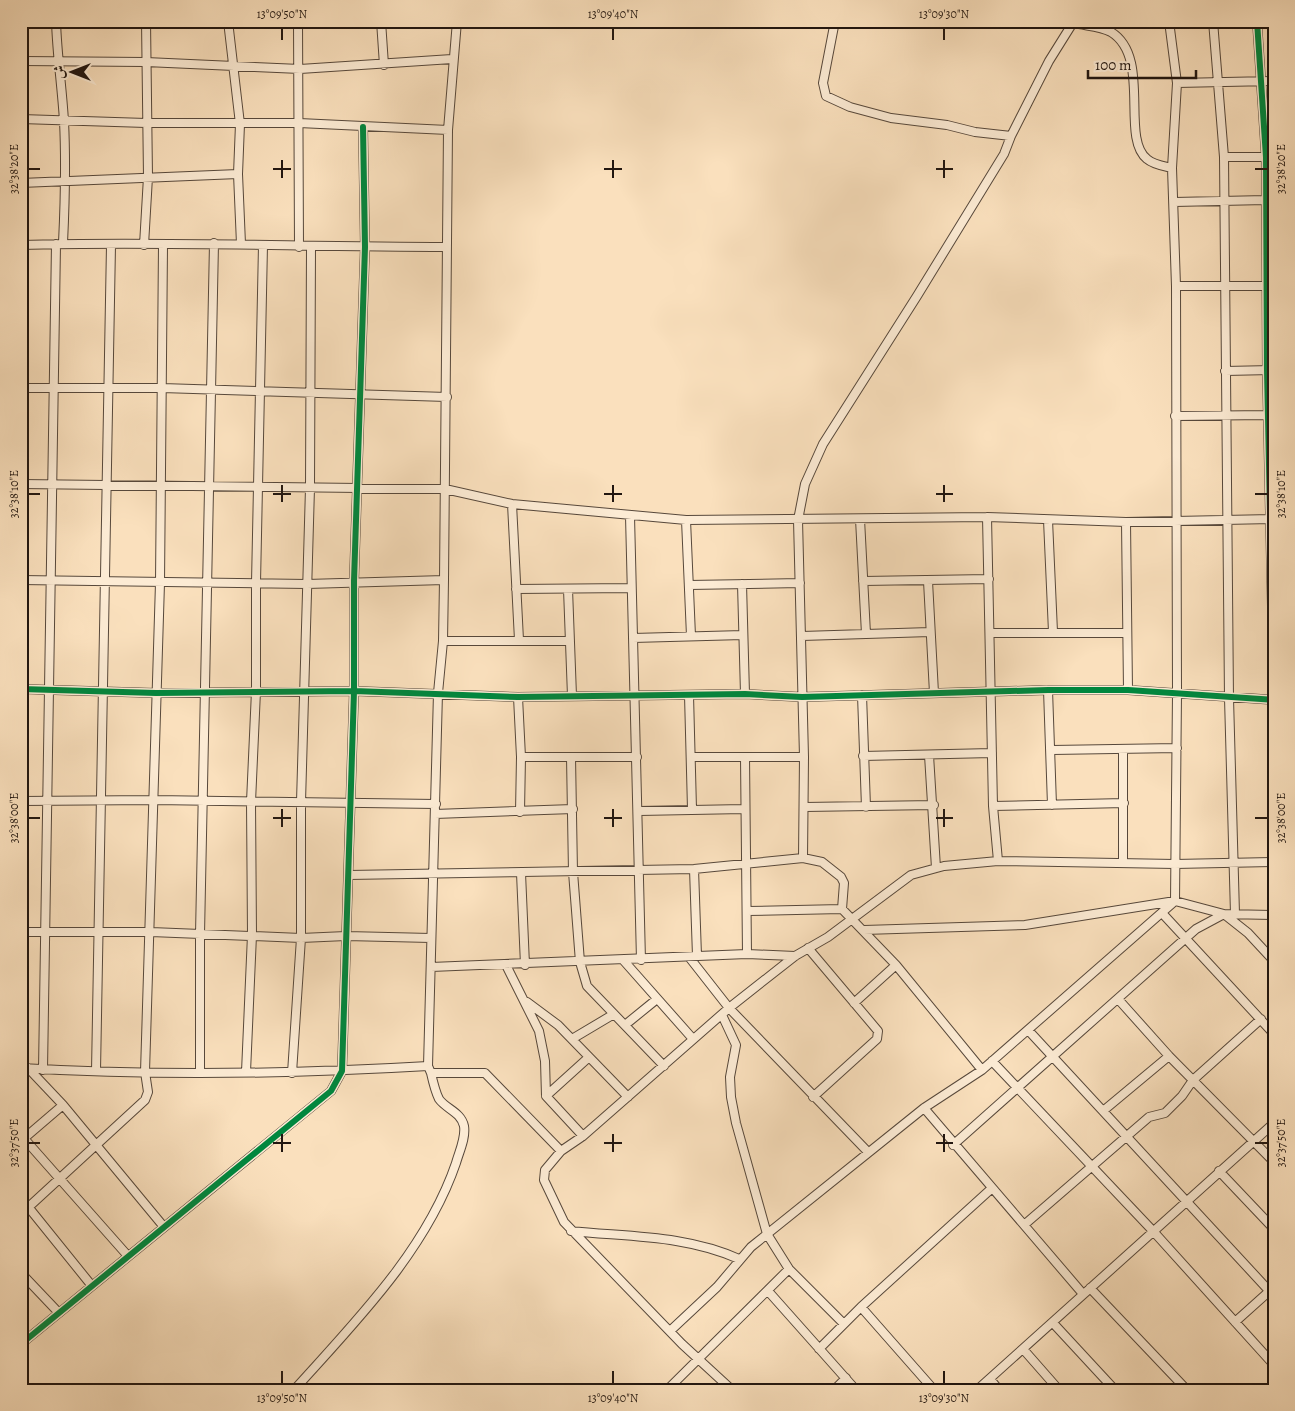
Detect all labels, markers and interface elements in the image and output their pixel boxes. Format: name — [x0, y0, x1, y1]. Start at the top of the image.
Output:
text: 13°09'50"N — [257, 6, 308, 22]
text: 13°09'40"N — [588, 6, 639, 22]
text: 13°09'30"N — [919, 6, 970, 22]
north arrow — [48, 48, 98, 98]
scale bar — [1088, 48, 1195, 80]
text: 100 m — [1095, 55, 1132, 75]
text: ش — [50, 65, 69, 79]
text: 32°38'20"E — [6, 144, 22, 194]
text: 32°38'20"E — [1273, 144, 1289, 194]
text: 32°38'10"E — [6, 470, 22, 518]
text: 32°38'10"E — [1273, 470, 1289, 518]
text: 32°38'00"E — [6, 793, 22, 843]
text: 32°38'00"E — [1273, 793, 1289, 843]
text: 32°37'50"E — [6, 1119, 22, 1167]
text: 32°37'50"E — [1273, 1119, 1289, 1167]
text: 13°09'50"N — [257, 1390, 308, 1406]
text: 13°09'40"N — [588, 1390, 639, 1406]
text: 13°09'30"N — [919, 1390, 970, 1406]

